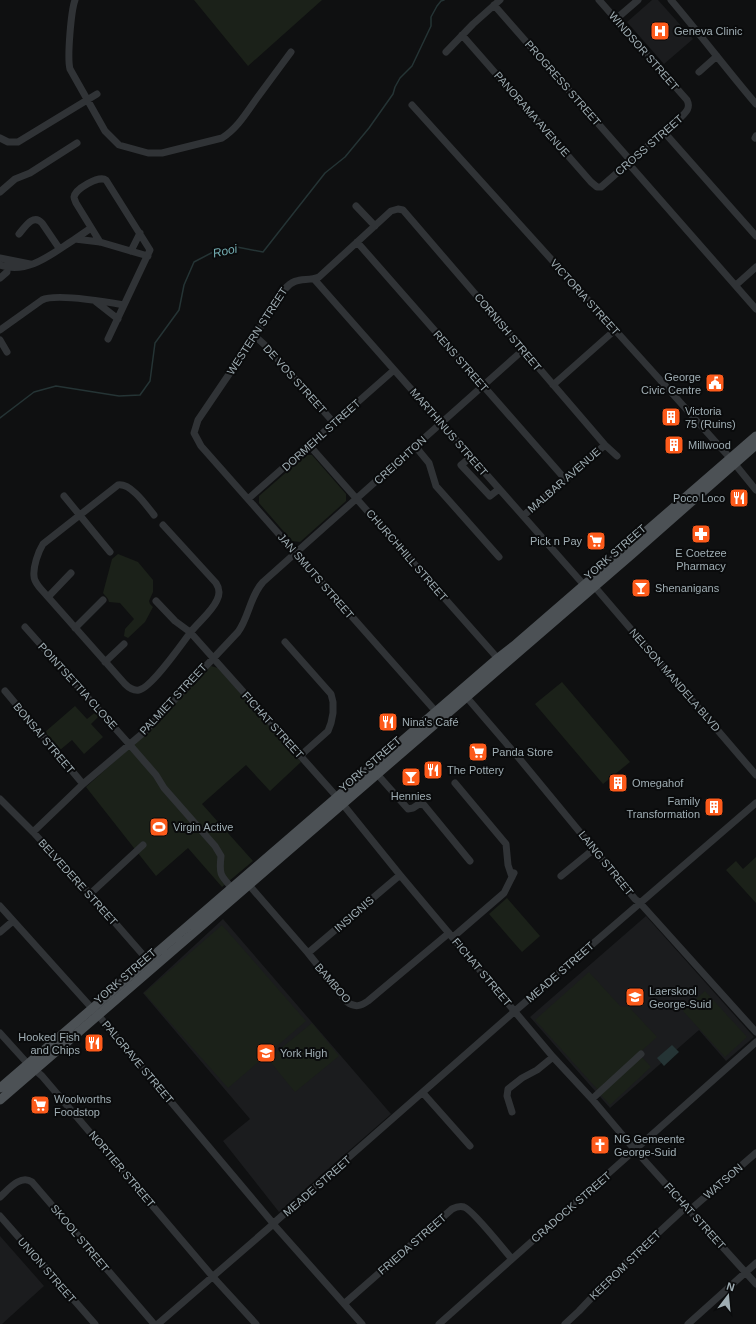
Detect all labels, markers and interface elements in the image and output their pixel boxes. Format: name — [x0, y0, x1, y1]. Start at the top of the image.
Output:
street label: WINDSOR STREET — [607, 9, 681, 93]
hospital icon: Geneva Clinic — [649, 20, 671, 42]
place label: Geneva Clinic — [674, 25, 743, 37]
street label: PROGRESS STREET — [523, 38, 603, 128]
street label: PANORAMA AVENUE — [492, 69, 572, 159]
street label: CROSS STREET — [613, 112, 685, 178]
water label: Rooi — [211, 242, 239, 260]
street label: VICTORIA STREET — [548, 257, 622, 337]
street label: WESTERN STREET — [224, 285, 290, 377]
street label: CORNISH STREET — [472, 291, 544, 373]
street label: RENS STREET — [431, 328, 491, 394]
street label: DE VOS STREET — [261, 342, 329, 416]
place label: George Civic Centre — [641, 371, 701, 396]
public building icon: George Civic Centre — [704, 372, 726, 394]
street label: MARTHINUS STREET — [408, 386, 490, 478]
street label: DORMEHL STREET — [279, 397, 363, 473]
place label: Victoria 75 (Ruins) — [685, 405, 736, 430]
building icon: Victoria 75 (Ruins) — [660, 406, 682, 428]
street label: CREIGHTON — [372, 433, 429, 486]
building icon: Millwood — [663, 434, 685, 456]
place label: Millwood — [688, 439, 731, 451]
street label: MALBAR AVENUE — [525, 445, 603, 515]
restaurant icon: Poco Loco — [728, 487, 750, 509]
place label: Poco Loco — [673, 492, 725, 504]
street label: CHURCHHILL STREET — [364, 507, 450, 603]
street label: YORK STREET — [582, 522, 648, 582]
pharmacy icon: E Coetzee Pharmacy — [690, 523, 712, 545]
supermarket icon: Pick n Pay — [585, 530, 607, 552]
street label: JAN SMUTS STREET — [276, 531, 356, 621]
place label: Pick n Pay — [530, 535, 582, 547]
place label: E Coetzee Pharmacy — [675, 547, 727, 572]
bar icon: Shenanigans — [630, 577, 652, 599]
place label: Shenanigans — [655, 582, 720, 594]
street label: NELSON MANDELA BLVD — [627, 626, 723, 734]
street label: POINTSETTIA CLOSE — [36, 640, 120, 732]
street label: PALMIET STREET — [137, 661, 209, 737]
street label: FICHAT STREET — [240, 689, 306, 761]
street label: BONSAI STREET — [11, 700, 77, 776]
restaurant icon: Nina's Café — [377, 711, 399, 733]
place label: Nina's Café — [402, 716, 459, 728]
street label: YORK STREET — [337, 734, 403, 794]
supermarket icon: Panda Store — [467, 741, 489, 763]
place label: Panda Store — [492, 746, 553, 758]
restaurant icon: The Pottery — [422, 759, 444, 781]
place label: The Pottery — [447, 764, 504, 776]
bar icon: Hennies — [400, 766, 422, 788]
building icon: Omegahof — [607, 772, 629, 794]
place label: Omegahof — [632, 777, 684, 789]
place label: Hennies — [391, 790, 432, 802]
place label: Family Transformation — [626, 795, 700, 820]
building icon: Family Transformation — [703, 796, 725, 818]
sports icon: Virgin Active — [148, 816, 170, 838]
place label: Virgin Active — [173, 821, 233, 833]
street label: LAING STREET — [576, 828, 636, 898]
street label: BELVEDERE STREET — [36, 836, 120, 928]
street label: INSIGNIS — [332, 894, 376, 934]
street label: FICHAT STREET — [450, 936, 514, 1009]
street label: MEADE STREET — [524, 939, 596, 1005]
street label: YORK STREET — [92, 946, 158, 1006]
street label: BAMBOO — [313, 961, 354, 1005]
place label: Laerskool George-Suid — [649, 985, 711, 1010]
school or university icon: Laerskool George-Suid — [624, 986, 646, 1008]
street label: PALGRAVE STREET — [100, 1018, 176, 1106]
place label: Hooked Fish and Chips — [18, 1031, 80, 1056]
restaurant icon: Hooked Fish and Chips — [83, 1032, 105, 1054]
school or university icon: York High — [255, 1042, 277, 1064]
place label: York High — [280, 1047, 327, 1059]
place label: Woolworths Foodstop — [54, 1093, 112, 1118]
supermarket icon: Woolworths Foodstop — [29, 1094, 51, 1116]
street label: NORTIER STREET — [87, 1128, 158, 1210]
place label: NG Gemeente George-Suid — [614, 1133, 685, 1158]
church icon: NG Gemeente George-Suid — [589, 1134, 611, 1156]
street label: MEADE STREET — [281, 1153, 353, 1219]
street label: WATSON — [701, 1161, 745, 1201]
street label: CRADOCK STREET — [529, 1169, 613, 1245]
street label: FICHAT STREET — [662, 1180, 728, 1252]
street label: SKOOL STREET — [48, 1202, 112, 1274]
street label: FRIEDA STREET — [376, 1211, 449, 1277]
street label: KEEROM STREET — [587, 1228, 663, 1302]
street label: UNION STREET — [16, 1235, 79, 1305]
north arrow — [708, 1276, 748, 1316]
text: N — [725, 1280, 736, 1293]

